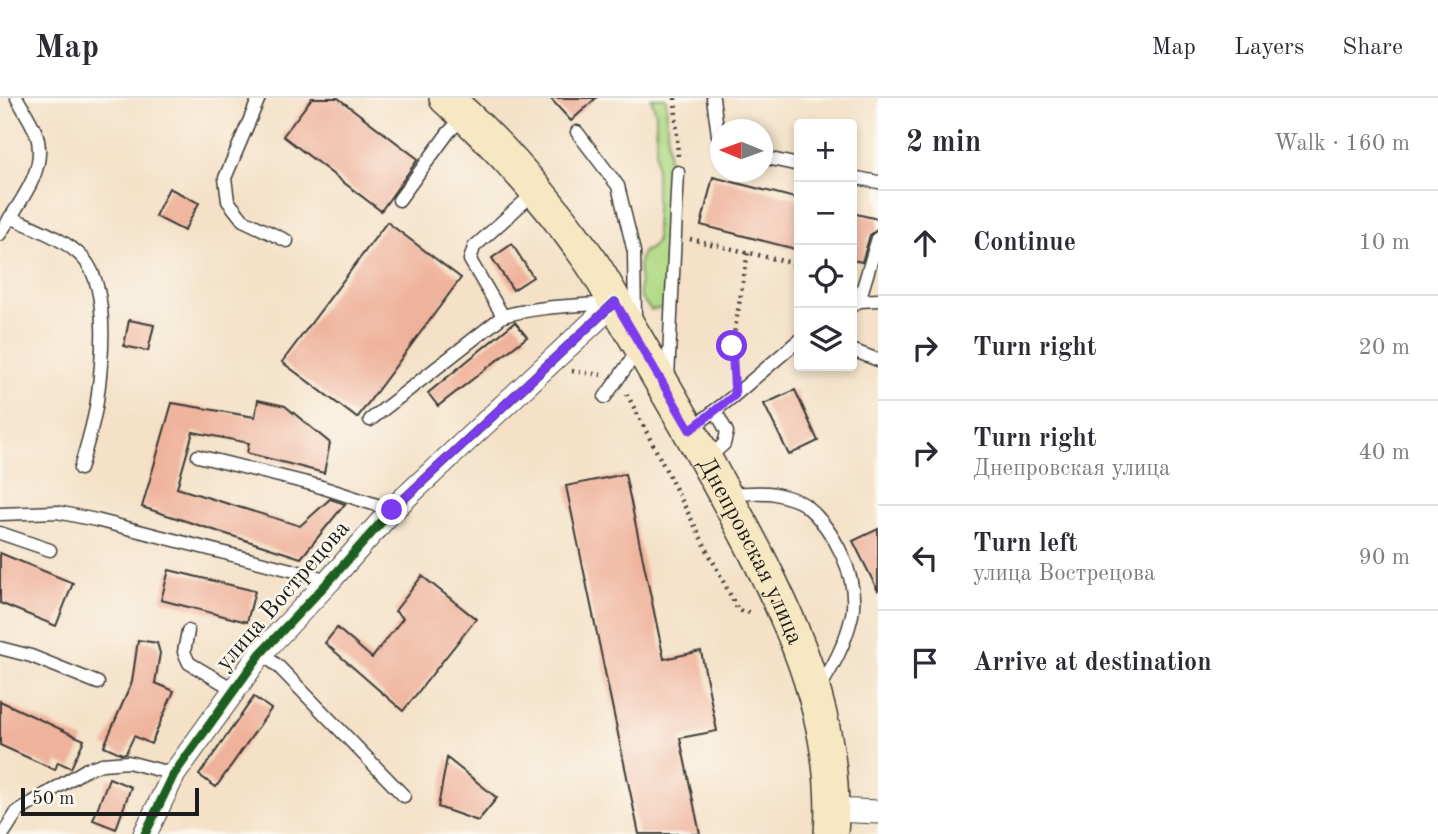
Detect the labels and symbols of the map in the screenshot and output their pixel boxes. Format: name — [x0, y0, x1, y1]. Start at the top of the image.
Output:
north arrow — [710, 119, 773, 182]
route start — [716, 330, 747, 361]
street label: Днепровская улица — [693, 454, 807, 648]
route end — [376, 494, 407, 525]
street label: улица Вострецова — [212, 517, 355, 676]
scale bar — [21, 785, 200, 817]

